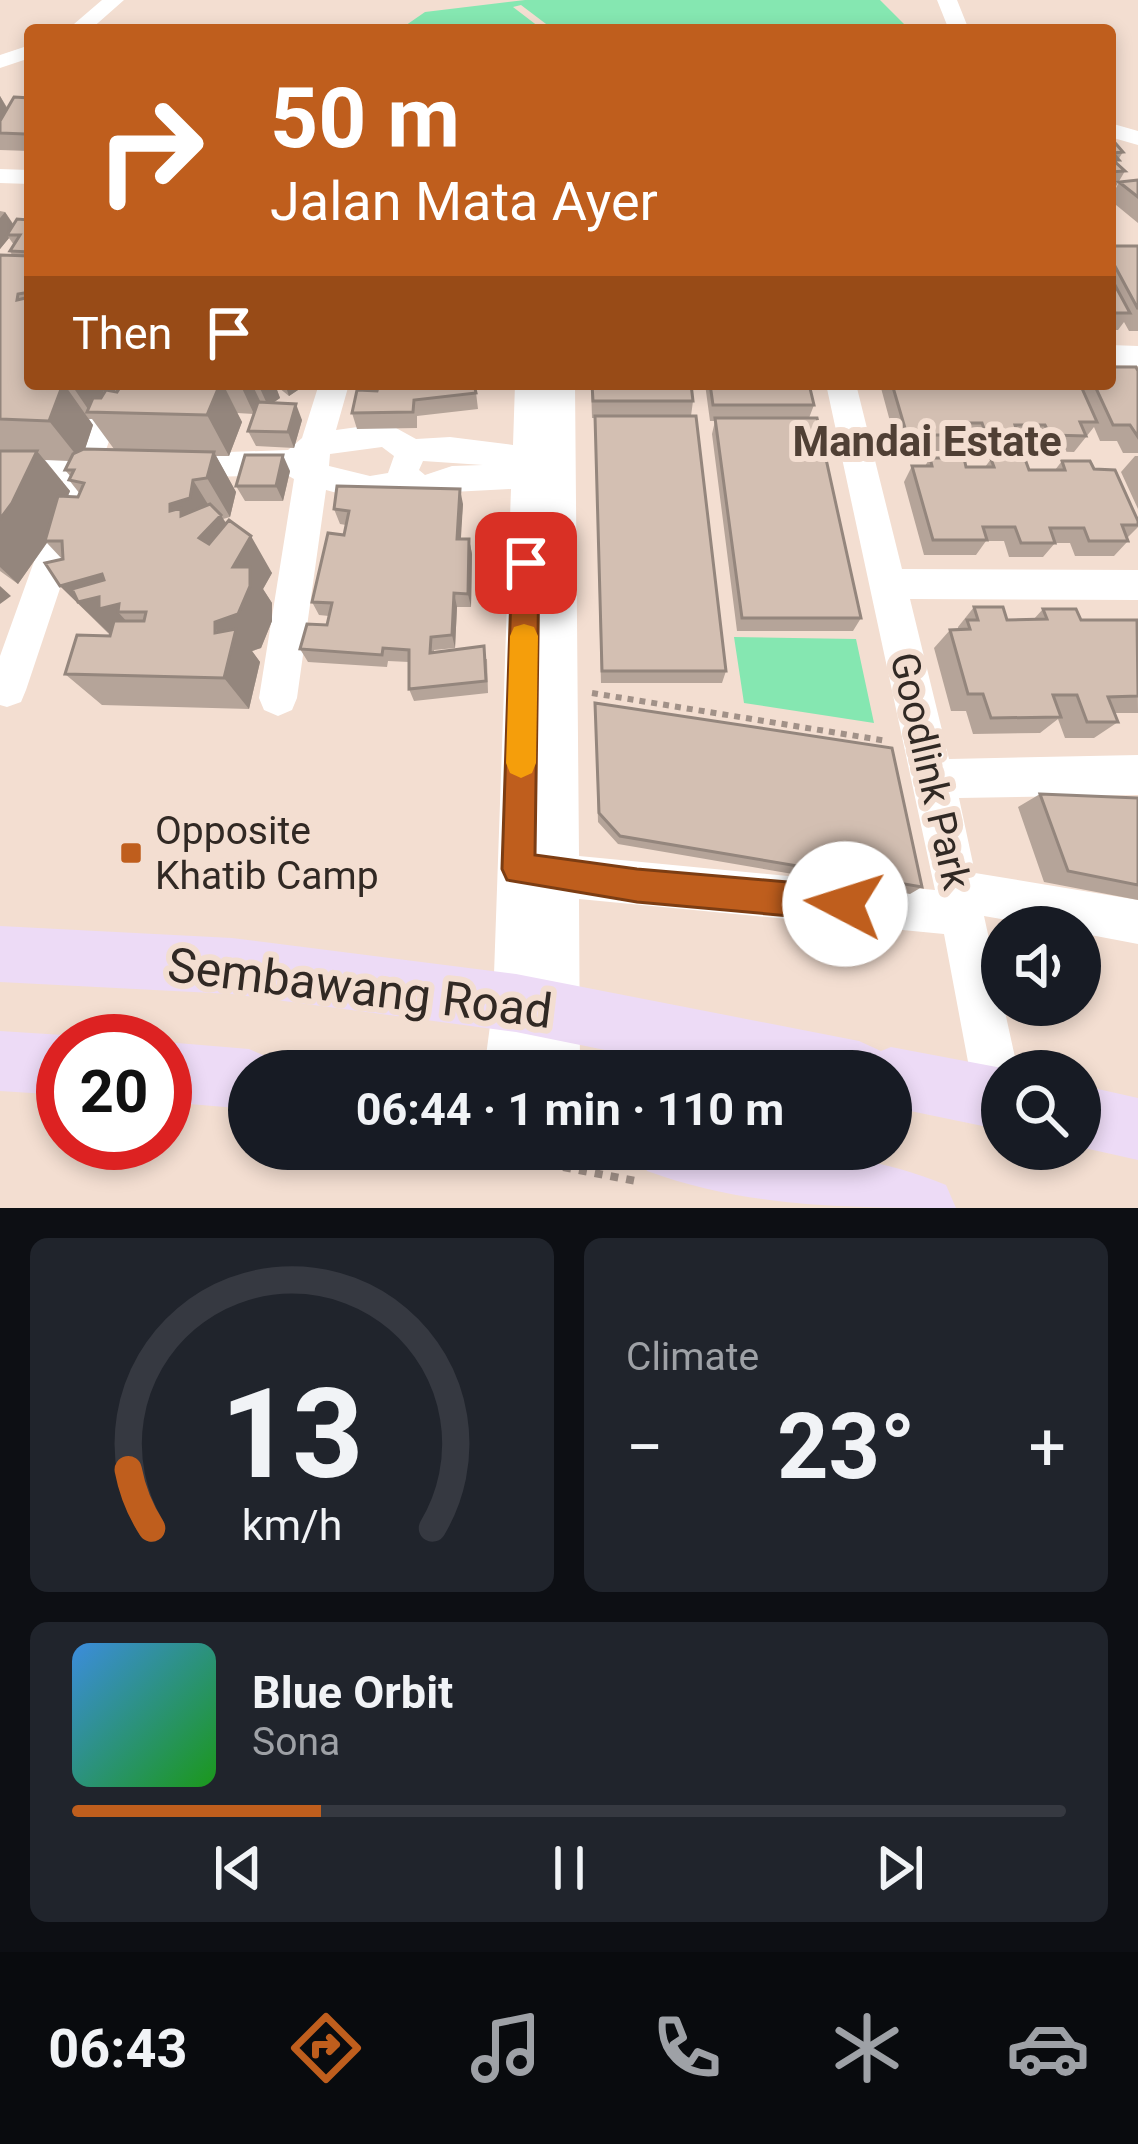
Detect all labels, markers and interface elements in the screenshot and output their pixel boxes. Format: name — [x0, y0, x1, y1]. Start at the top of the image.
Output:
text: 50 m — [270, 69, 460, 168]
icon: right — [72, 72, 228, 228]
text: Jalan Mata Ayer — [270, 170, 658, 233]
icon: arrive — [196, 300, 262, 366]
text: Then — [72, 307, 172, 360]
district label: Mandai Estate — [792, 417, 1062, 466]
pin — [475, 512, 577, 614]
icon: arrive — [493, 530, 559, 596]
street label: Goodlink Park — [880, 648, 980, 894]
place label: Opposite Khatib Camp — [155, 808, 379, 899]
marker: Opposite Khatib Camp — [118, 840, 144, 866]
position arrow — [782, 841, 908, 967]
map controls — [981, 906, 1101, 1170]
button: sound — [981, 906, 1101, 1026]
street label: Sembawang Road — [165, 936, 555, 1040]
speed limit sign: 20 — [36, 1014, 192, 1170]
button: search — [981, 1050, 1101, 1170]
text: 06:44 · 1 min · 110 m — [356, 1083, 784, 1136]
text: Climate — [626, 1334, 759, 1380]
text: 13 — [220, 1361, 364, 1507]
text: 23° — [777, 1395, 915, 1500]
text: − — [626, 1409, 664, 1486]
text: + — [1029, 1409, 1066, 1486]
text: km/h — [242, 1500, 342, 1550]
text: Blue Orbit — [252, 1666, 453, 1719]
text: Sona — [252, 1719, 340, 1765]
icon: previous — [205, 1835, 271, 1901]
icon: pause — [536, 1835, 602, 1901]
icon: next — [867, 1835, 933, 1901]
icon: directions — [284, 2006, 368, 2090]
icon: music — [464, 2006, 548, 2090]
icon: phone — [645, 2006, 729, 2090]
icon: climate — [825, 2006, 909, 2090]
icon: car — [1006, 2006, 1090, 2090]
text: 06:43 — [48, 2017, 187, 2080]

